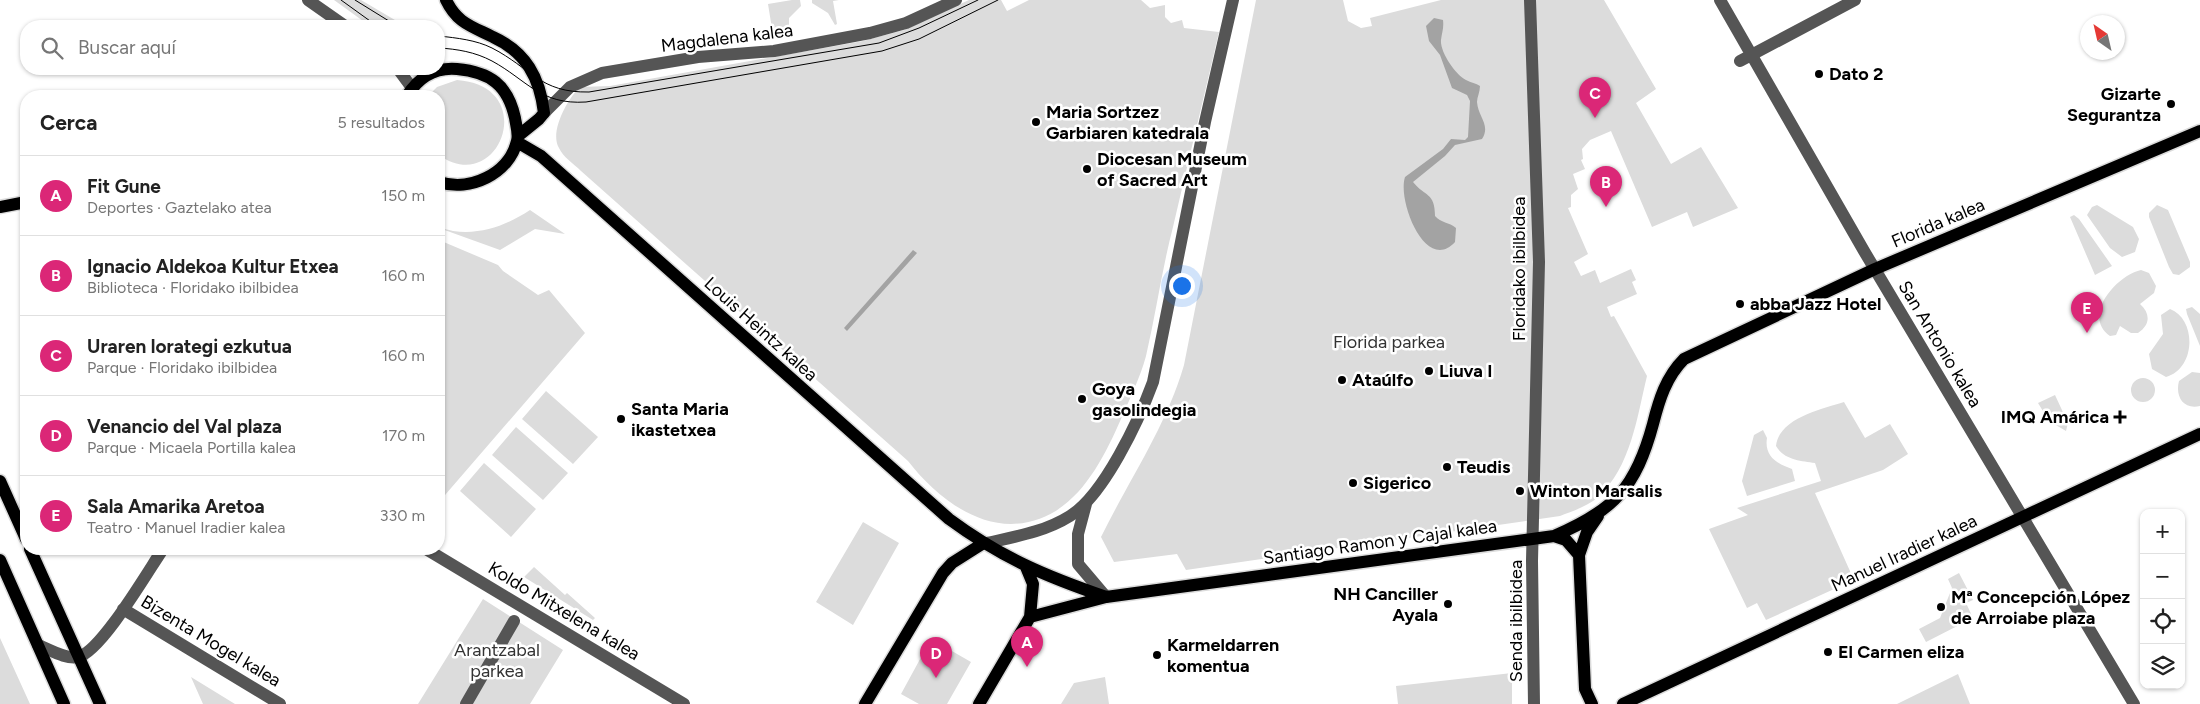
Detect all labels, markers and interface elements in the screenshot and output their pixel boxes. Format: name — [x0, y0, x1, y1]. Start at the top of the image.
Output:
north arrow — [2080, 15, 2125, 60]
street label: Magdalena kalea — [660, 19, 794, 57]
search box — [20, 20, 445, 75]
icon: search — [38, 34, 66, 62]
text: Buscar aquí — [78, 36, 176, 59]
place label: Dato 2 — [1829, 63, 1883, 85]
marker: Dato 2 — [1813, 68, 1825, 80]
pin: C — [1579, 77, 1611, 118]
place label: Gizarte Segurantza — [2067, 83, 2161, 126]
marker: Gizarte Segurantza — [2165, 98, 2177, 110]
place label: Maria Sortzez Garbiaren katedrala — [1046, 101, 1209, 144]
text: Cerca — [40, 110, 97, 135]
text: 5 resultados — [338, 113, 425, 132]
marker: Maria Sortzez Garbiaren katedrala — [1030, 116, 1042, 128]
place label: Diocesan Museum of Sacred Art — [1097, 148, 1247, 191]
marker: Diocesan Museum of Sacred Art — [1081, 163, 1093, 175]
pin: B — [1590, 166, 1622, 207]
text: Fit Gune — [87, 175, 161, 198]
text: A — [50, 186, 62, 205]
text: 150 m — [381, 186, 425, 205]
street label: Florida kalea — [1888, 193, 1988, 253]
street label: Floridako ibilbidea — [1508, 197, 1530, 341]
text: Deportes · Gaztelako atea — [87, 198, 272, 217]
text: Ignacio Aldekoa Kultur Etxea — [87, 255, 339, 278]
text: B — [51, 266, 61, 285]
text: 160 m — [382, 266, 425, 285]
street label: Louis Heintz kalea — [700, 272, 822, 386]
your location — [1169, 273, 1195, 299]
street label: San Antonio kalea — [1894, 277, 1986, 411]
text: Biblioteca · Floridako ibilbidea — [87, 278, 299, 297]
pin: E — [2071, 292, 2103, 333]
place label: abba Jazz Hotel — [1750, 293, 1881, 315]
marker: abba Jazz Hotel — [1734, 298, 1746, 310]
park label: Florida parkea — [1333, 331, 1445, 353]
text: Uraren lorategi ezkutua — [87, 335, 292, 358]
text: C — [50, 346, 62, 365]
text: 160 m — [382, 346, 425, 365]
text: Parque · Floridako ibilbidea — [87, 358, 277, 377]
place label: Liuva I — [1439, 360, 1492, 382]
marker: Liuva I — [1423, 365, 1435, 377]
place label: Ataúlfo — [1352, 369, 1414, 391]
marker: Ataúlfo — [1336, 374, 1348, 386]
place label: Goya gasolindegia — [1092, 378, 1196, 421]
marker: Goya gasolindegia — [1076, 393, 1088, 405]
place label: Santa Maria ikastetxea — [631, 398, 729, 441]
place label: IMQ Amárica — [2001, 406, 2109, 428]
marker: IMQ Amárica — [2113, 410, 2127, 424]
marker: Santa Maria ikastetxea — [615, 413, 627, 425]
text: Venancio del Val plaza — [87, 415, 282, 438]
text: D — [50, 426, 62, 445]
text: 170 m — [382, 426, 425, 445]
text: Parque · Micaela Portilla kalea — [87, 438, 296, 457]
place label: Teudis — [1457, 456, 1511, 478]
marker: Teudis — [1441, 461, 1453, 473]
place label: Sigerico — [1363, 472, 1431, 494]
marker: Sigerico — [1347, 477, 1359, 489]
place label: Winton Marsalis — [1530, 480, 1663, 502]
marker: Winton Marsalis — [1514, 485, 1526, 497]
text: Sala Amarika Aretoa — [87, 495, 265, 518]
text: E — [51, 506, 61, 525]
text: 330 m — [380, 506, 425, 525]
map controls — [2140, 509, 2185, 689]
button: + — [2140, 509, 2185, 554]
street label: Manuel Iradier kalea — [1827, 510, 1981, 596]
street label: Santiago Ramon y Cajal kalea — [1262, 515, 1498, 569]
text: Teatro · Manuel Iradier kalea — [87, 518, 285, 537]
button: − — [2140, 554, 2185, 599]
street label: Koldo Mitxelena kalea — [484, 557, 644, 665]
street label: Senda ibilbidea — [1505, 560, 1527, 682]
place label: NH Canciller Ayala — [1333, 583, 1438, 626]
place label: Mª Concepción López de Arroiabe plaza — [1951, 586, 2131, 629]
street label: Bizenta Mogel kalea — [137, 591, 285, 691]
marker: NH Canciller Ayala — [1442, 598, 1454, 610]
button: locate — [2140, 599, 2185, 644]
marker: Mª Concepción López de Arroiabe plaza — [1935, 601, 1947, 613]
pin: A — [1011, 626, 1043, 667]
place label: Karmeldarren komentua — [1167, 634, 1279, 677]
pin: D — [920, 637, 952, 678]
park label: Arantzabal parkea — [454, 639, 540, 682]
place label: El Carmen eliza — [1838, 641, 1964, 663]
button: layers — [2140, 644, 2185, 689]
marker: El Carmen eliza — [1822, 646, 1834, 658]
marker: Karmeldarren komentua — [1151, 649, 1163, 661]

